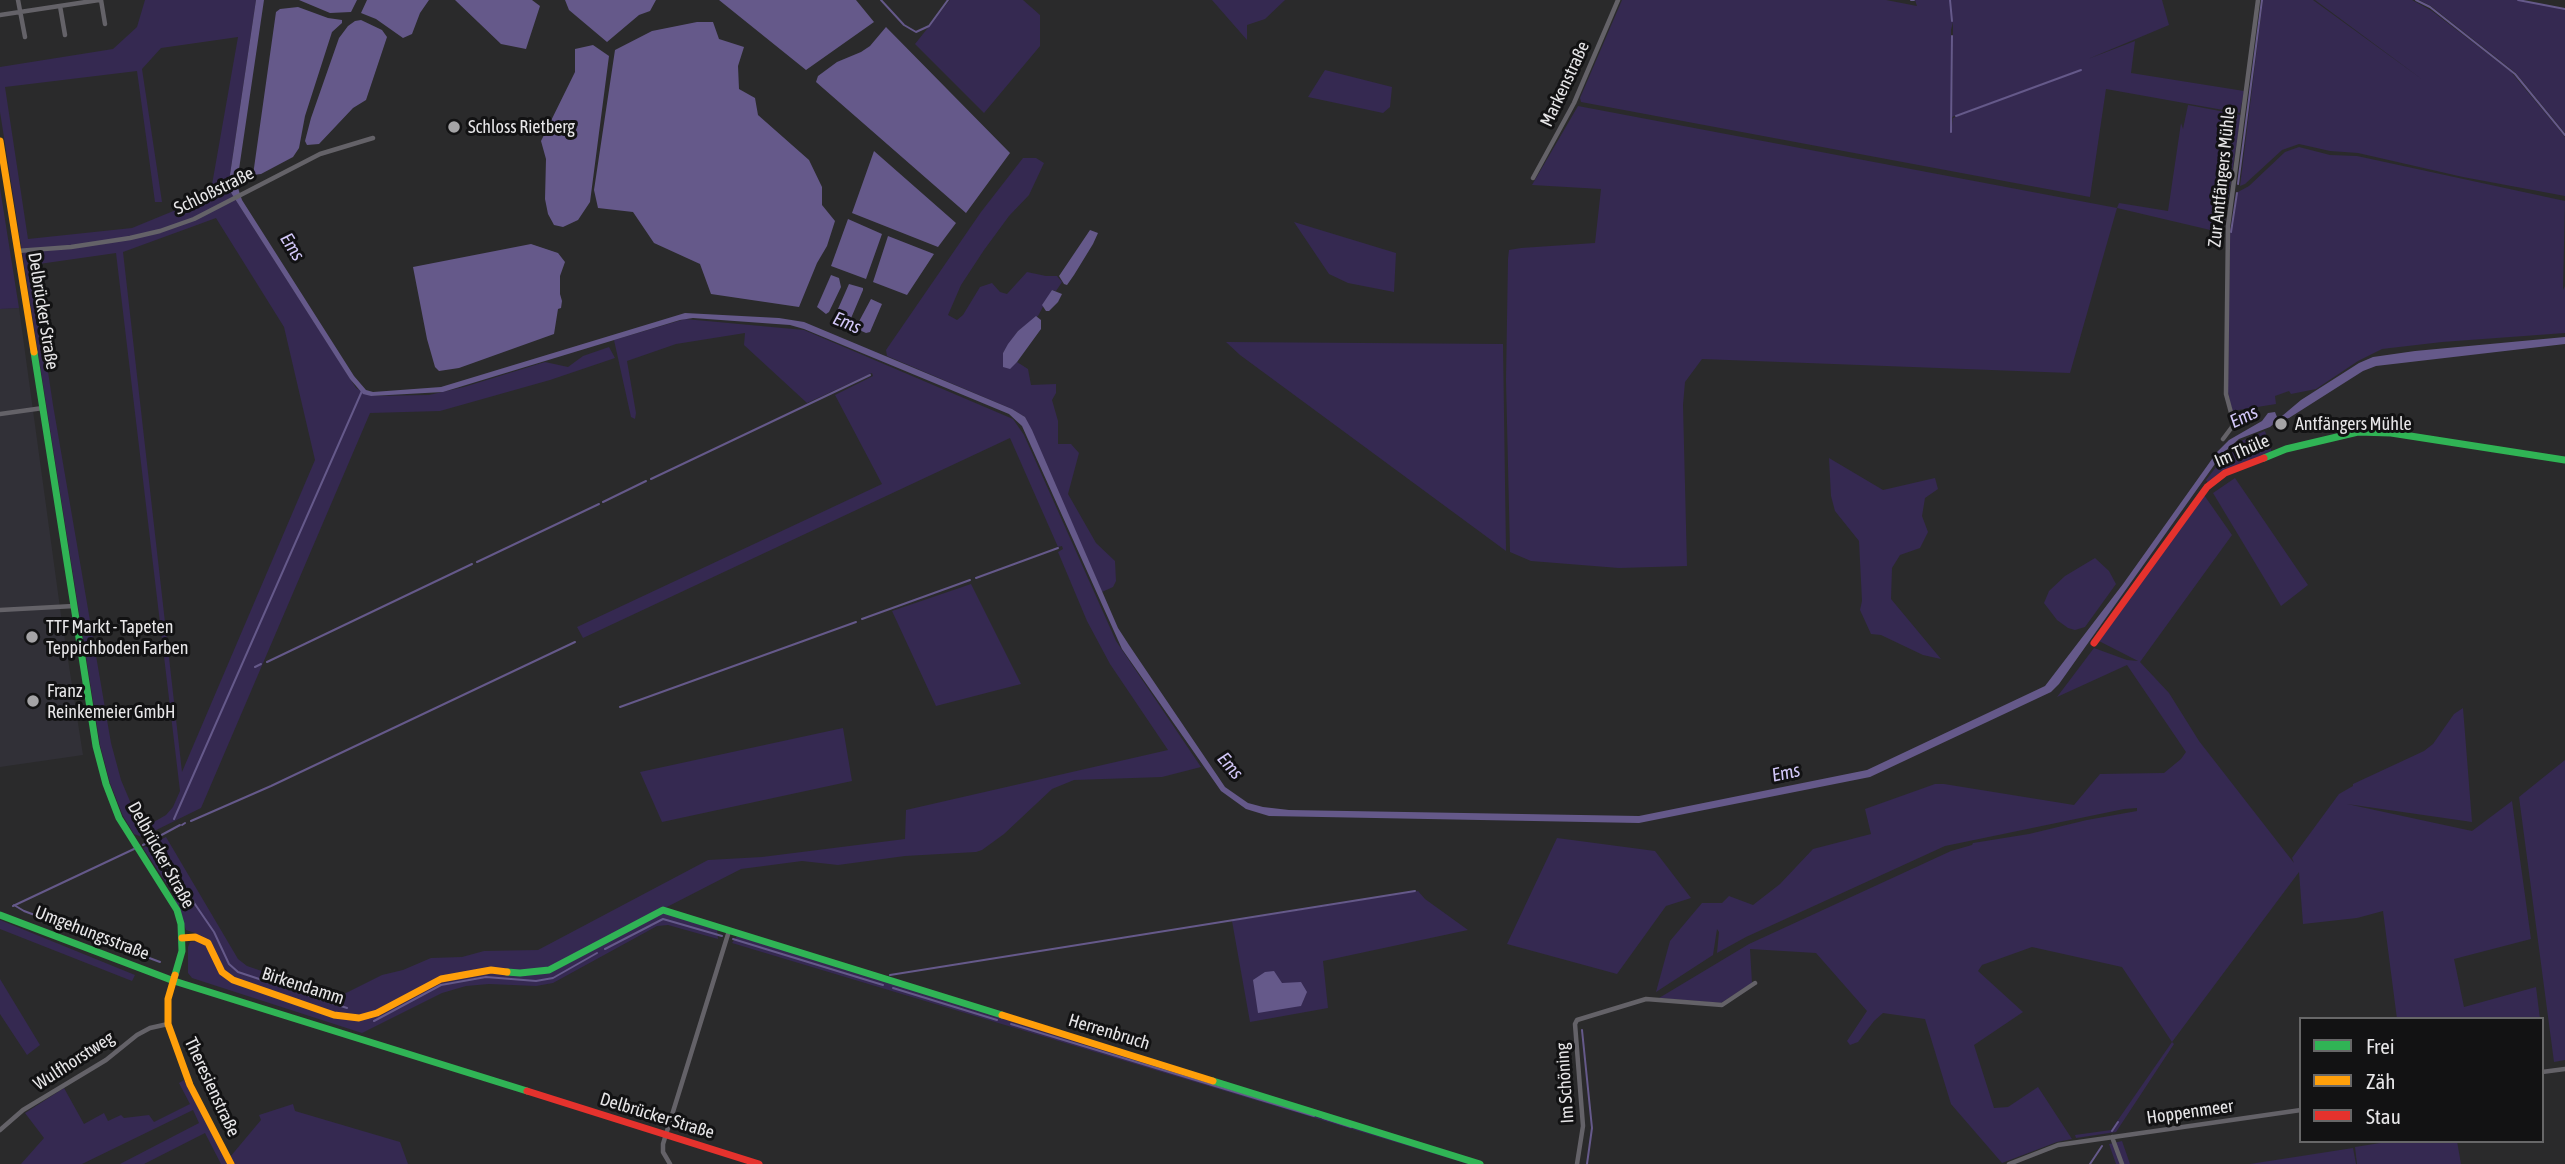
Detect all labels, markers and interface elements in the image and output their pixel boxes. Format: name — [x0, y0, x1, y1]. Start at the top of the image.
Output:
street label: Markenstraße — [1536, 38, 1594, 130]
street label: Zur Antfängers Mühle — [2204, 106, 2240, 248]
place label: Schloss Rietberg — [468, 116, 575, 138]
marker: Schloss Rietberg — [446, 119, 462, 135]
street label: Schloßstraße — [171, 162, 257, 220]
water label: Ems — [275, 229, 309, 265]
street label: Delbrücker Straße — [23, 251, 63, 371]
water label: Ems — [829, 307, 865, 339]
water label: Ems — [2226, 401, 2262, 433]
place label: Antfängers Mühle — [2295, 413, 2412, 435]
marker: Antfängers Mühle — [2273, 416, 2289, 432]
street label: Im Thüle — [2211, 430, 2273, 472]
place label: TTF Markt - Tapeten Teppichboden Farben — [46, 616, 188, 658]
marker: TTF Markt - Tapeten Teppichboden Farben — [24, 629, 40, 645]
place label: Franz Reinkemeier GmbH — [47, 680, 175, 722]
marker: Franz Reinkemeier GmbH — [25, 693, 41, 709]
water label: Ems — [1212, 748, 1248, 784]
water label: Ems — [1770, 759, 1802, 787]
street label: Delbrücker Straße — [123, 798, 199, 912]
street label: Umgehungsstraße — [32, 901, 152, 965]
street label: Birkendamm — [259, 963, 347, 1009]
street label: Herrenbruch — [1066, 1009, 1152, 1055]
legend — [2299, 1017, 2544, 1143]
street label: Wulfhorstweg — [30, 1027, 118, 1095]
street label: Theresienstraße — [180, 1034, 244, 1140]
text: Frei — [2366, 1034, 2395, 1058]
street label: Im Schöning — [1551, 1042, 1579, 1124]
text: Zäh — [2366, 1069, 2395, 1093]
street label: Delbrücker Straße — [597, 1088, 717, 1144]
street label: Hoppenmeer — [2145, 1095, 2235, 1129]
text: Stau — [2366, 1104, 2401, 1128]

